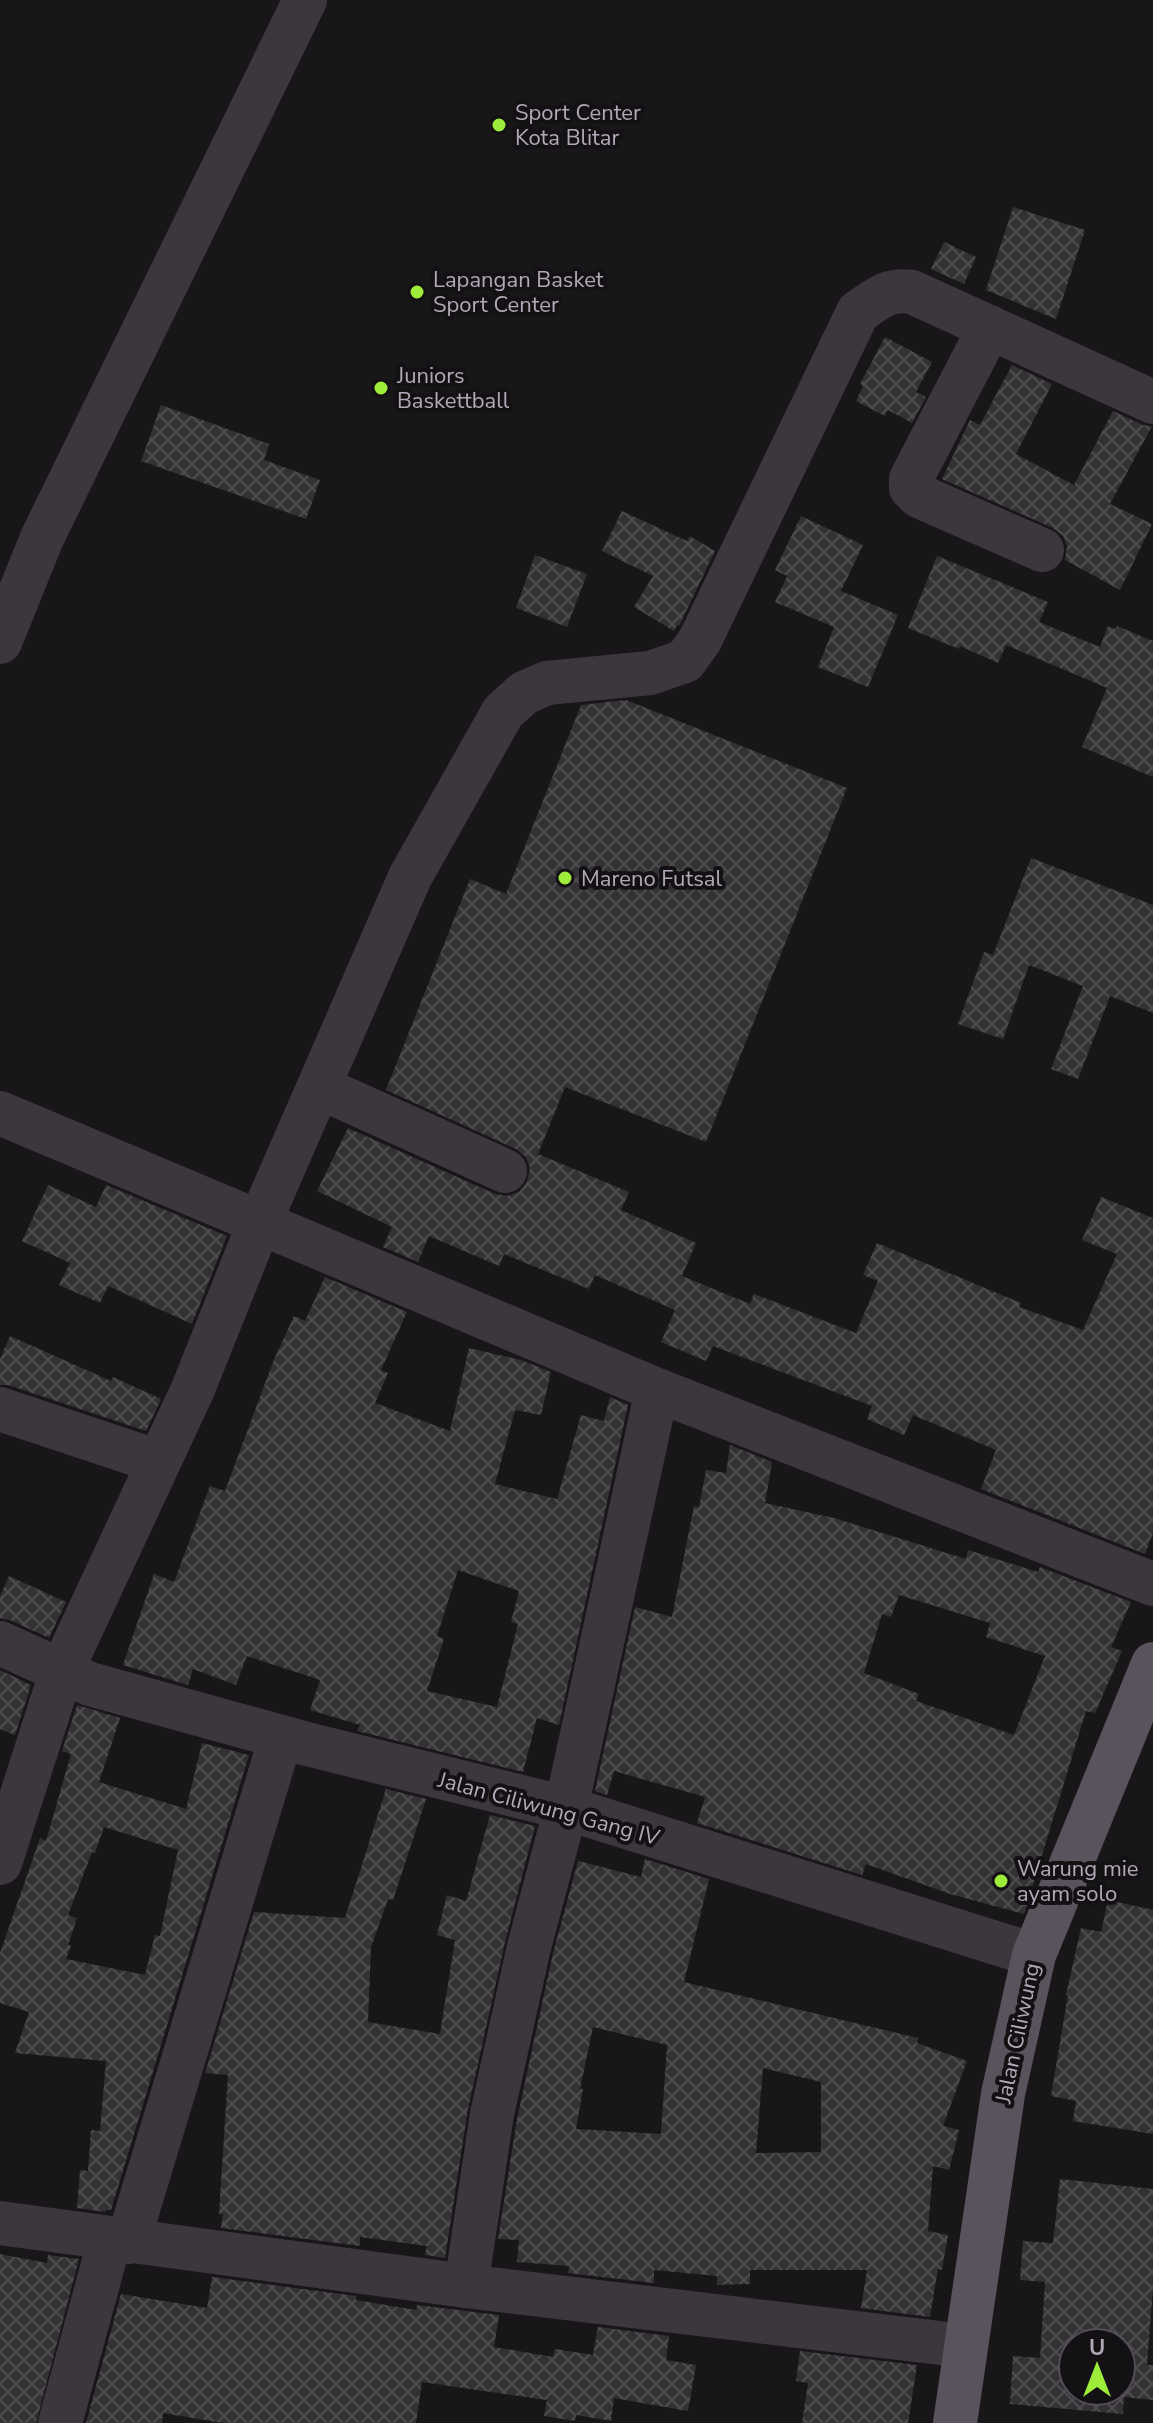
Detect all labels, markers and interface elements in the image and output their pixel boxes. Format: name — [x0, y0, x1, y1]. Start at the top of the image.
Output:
place label: Sport Center Kota Blitar — [515, 98, 641, 153]
marker: Sport Center Kota Blitar — [490, 116, 508, 134]
place label: Lapangan Basket Sport Center — [433, 265, 604, 320]
marker: Lapangan Basket Sport Center — [408, 283, 426, 301]
place label: Juniors Baskettball — [396, 361, 510, 416]
marker: Juniors Baskettball — [372, 379, 390, 397]
place label: Mareno Futsal — [581, 864, 722, 894]
marker: Mareno Futsal — [556, 869, 574, 887]
street label: Jalan Ciliwung Gang IV — [434, 1765, 664, 1853]
place label: Warung mie ayam solo — [1017, 1854, 1139, 1909]
marker: Warung mie ayam solo — [992, 1872, 1010, 1890]
street label: Jalan Ciliwung — [988, 1960, 1048, 2107]
north arrow — [1057, 2327, 1137, 2407]
text: U — [1089, 2333, 1105, 2363]

